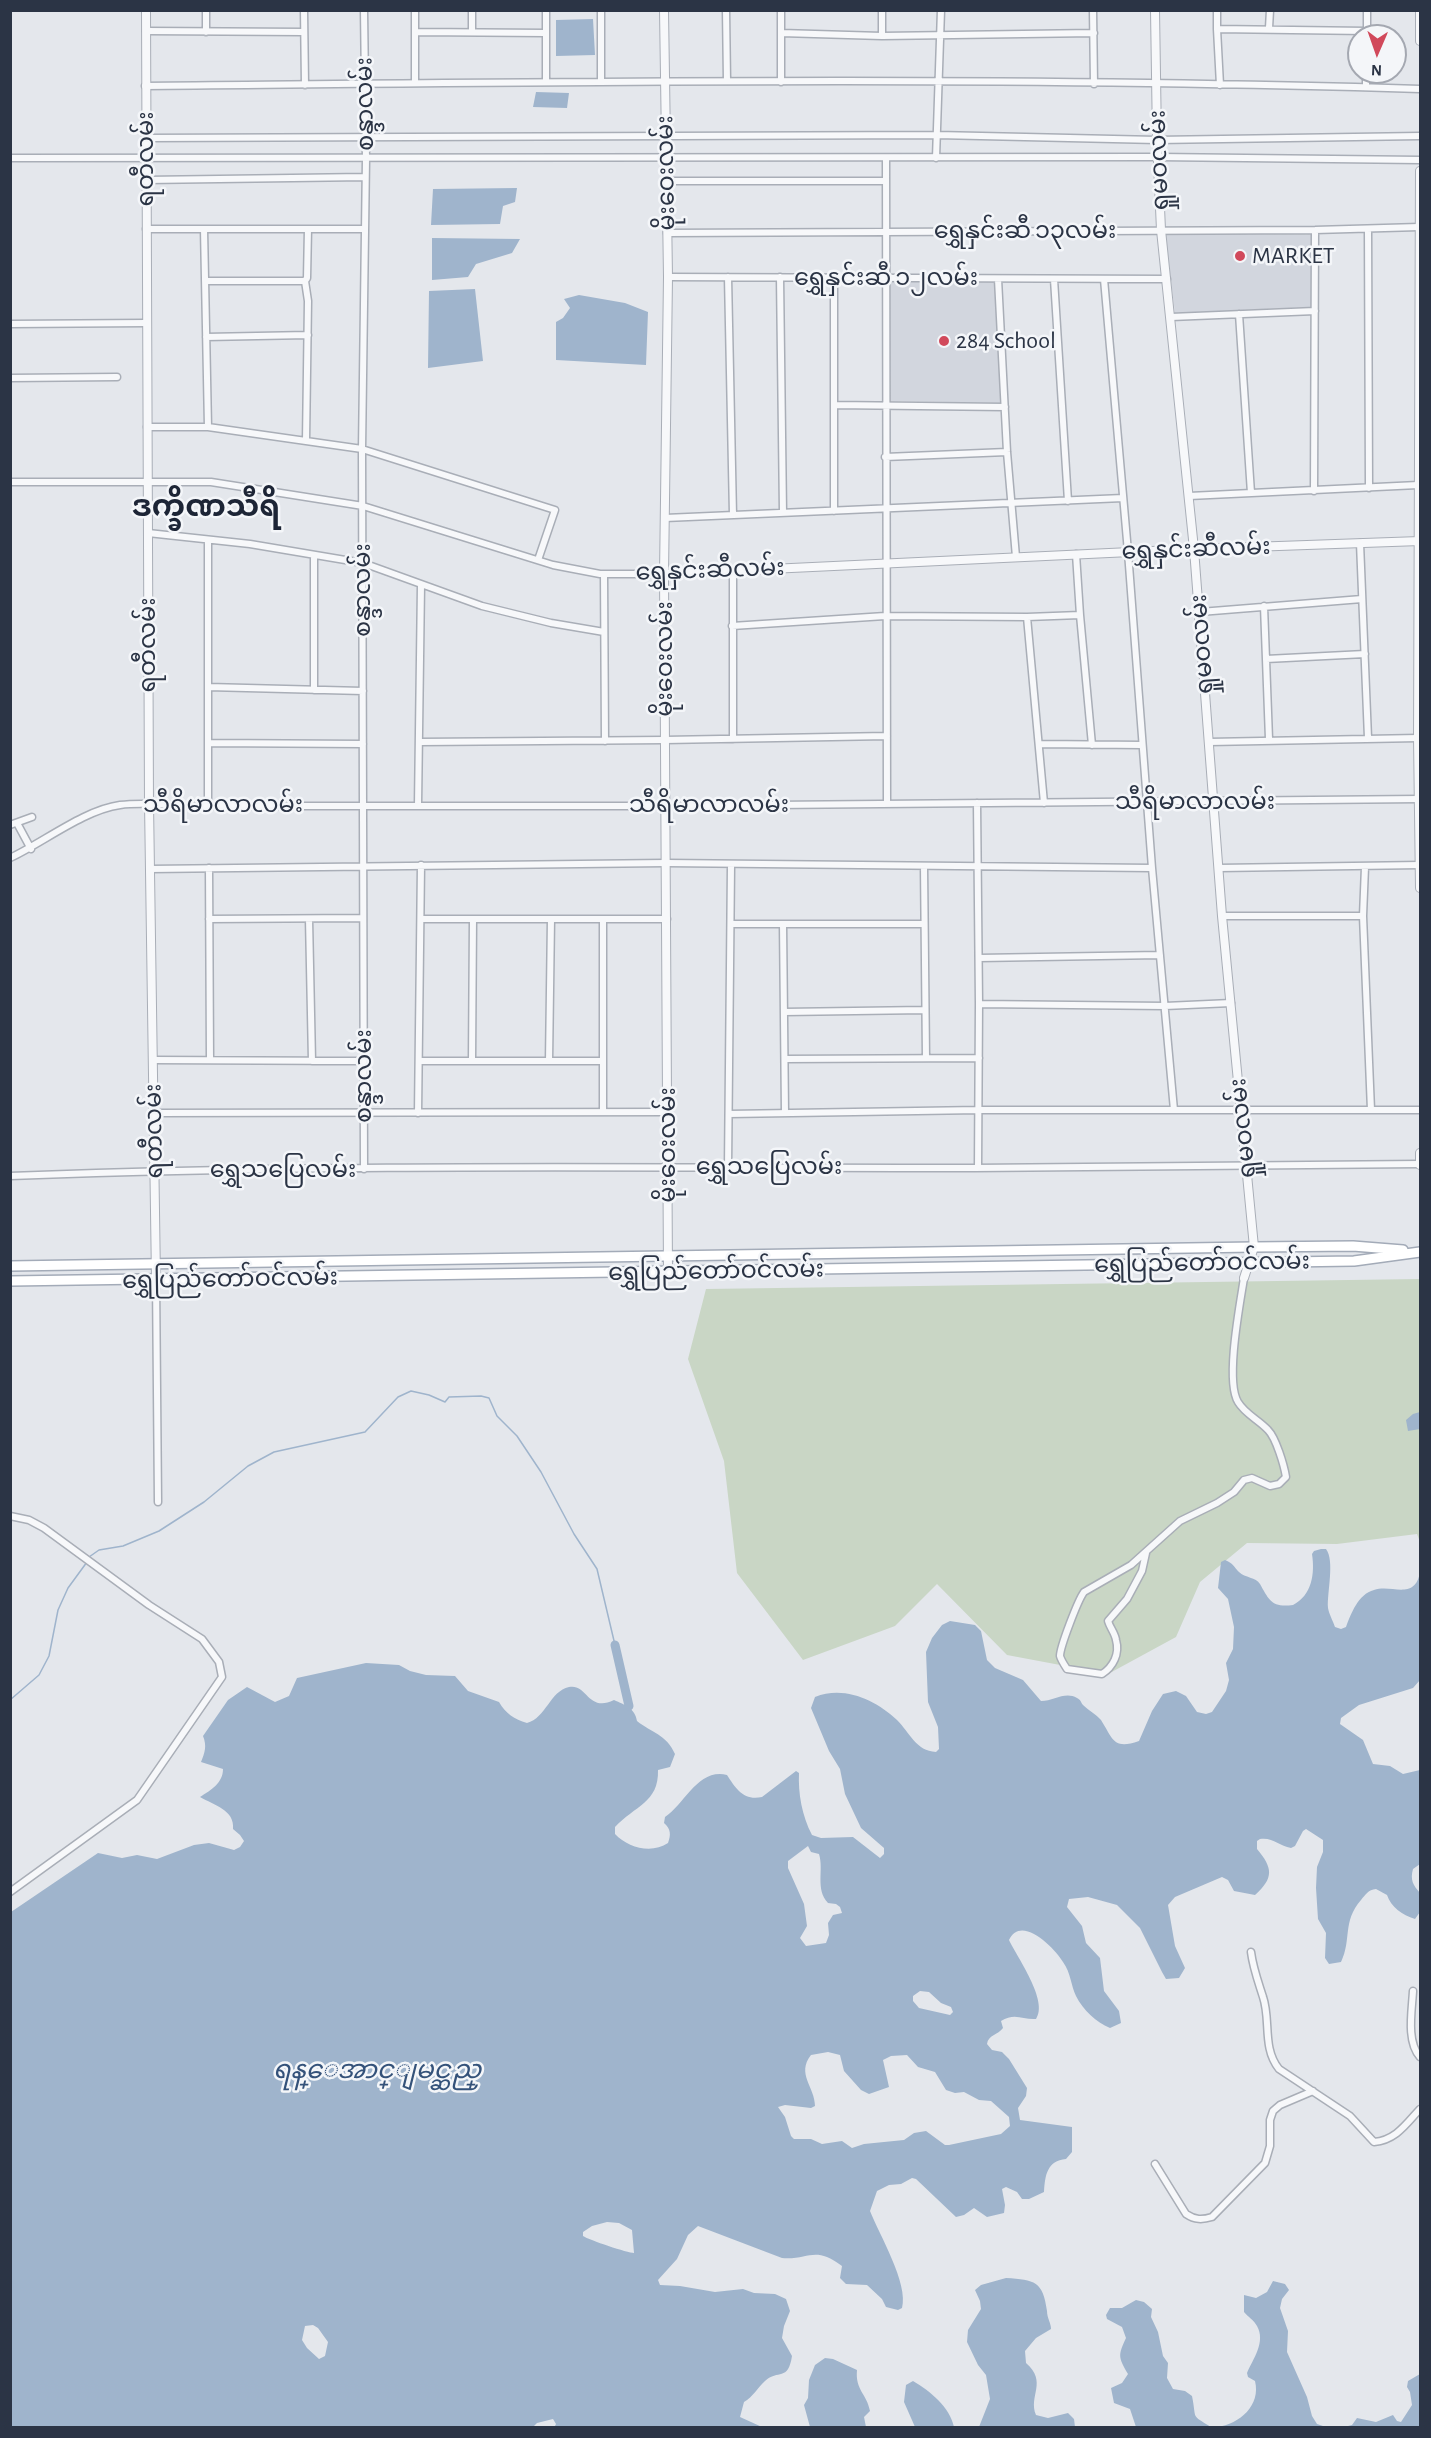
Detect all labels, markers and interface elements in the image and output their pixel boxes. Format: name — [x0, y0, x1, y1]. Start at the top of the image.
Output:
north arrow — [1347, 24, 1407, 84]
street label: စန္ဒာလမ်း — [350, 57, 380, 151]
text: N — [1371, 62, 1382, 78]
street label: ရှုမဝလမ်း — [1143, 110, 1175, 212]
street label: ရတီလမ်း — [132, 111, 160, 207]
street label: မိုးဝေးလမ်း — [651, 115, 681, 231]
street label: ရွှေနှင်းဆီ ၁၃လမ်း — [934, 217, 1116, 245]
place label: MARKET — [1252, 242, 1335, 270]
marker: MARKET — [1233, 249, 1247, 263]
street label: ရွှေနှင်းဆီ ၁၂လမ်း — [794, 264, 978, 292]
place label: 284 School — [956, 327, 1056, 355]
marker: 284 School — [937, 334, 951, 348]
district label: ဒက္ခိဏသီရိ — [132, 489, 280, 525]
street label: ရွှေနှင်းဆီလမ်း — [1121, 532, 1271, 566]
street label: စန္ဒာလမ်း — [349, 543, 377, 637]
street label: ရွှေနှင်းဆီလမ်း — [635, 553, 785, 587]
street label: ရှုမဝလမ်း — [1184, 593, 1220, 697]
street label: ရတီလမ်း — [134, 597, 162, 693]
street label: မိုးဝေးလမ်း — [651, 601, 679, 717]
street label: သီရိမာလာလမ်း — [1115, 788, 1275, 816]
street label: သီရိမာလာလမ်း — [143, 791, 303, 819]
street label: သီရိမာလာလမ်း — [629, 791, 789, 819]
street label: စန္ဒာလမ်း — [350, 1029, 378, 1123]
street label: ရှုမဝလမ်း — [1223, 1077, 1263, 1181]
street label: ရတီလမ်း — [139, 1083, 169, 1179]
street label: မိုးဝေးလမ်း — [654, 1087, 682, 1203]
street label: ရွှေသပြေလမ်း — [696, 1153, 842, 1181]
street label: ရွှေသပြေလမ်း — [210, 1156, 356, 1184]
street label: ရွှေပြည်တော်ဝင်လမ်း — [1094, 1247, 1310, 1279]
street label: ရွှေပြည်တော်ဝင်လမ်း — [608, 1255, 824, 1287]
street label: ရွှေပြည်တော်ဝင်လမ်း — [122, 1263, 338, 1295]
water label: ရန္ေအာင္ျမင္ဆည္ — [273, 2054, 481, 2086]

